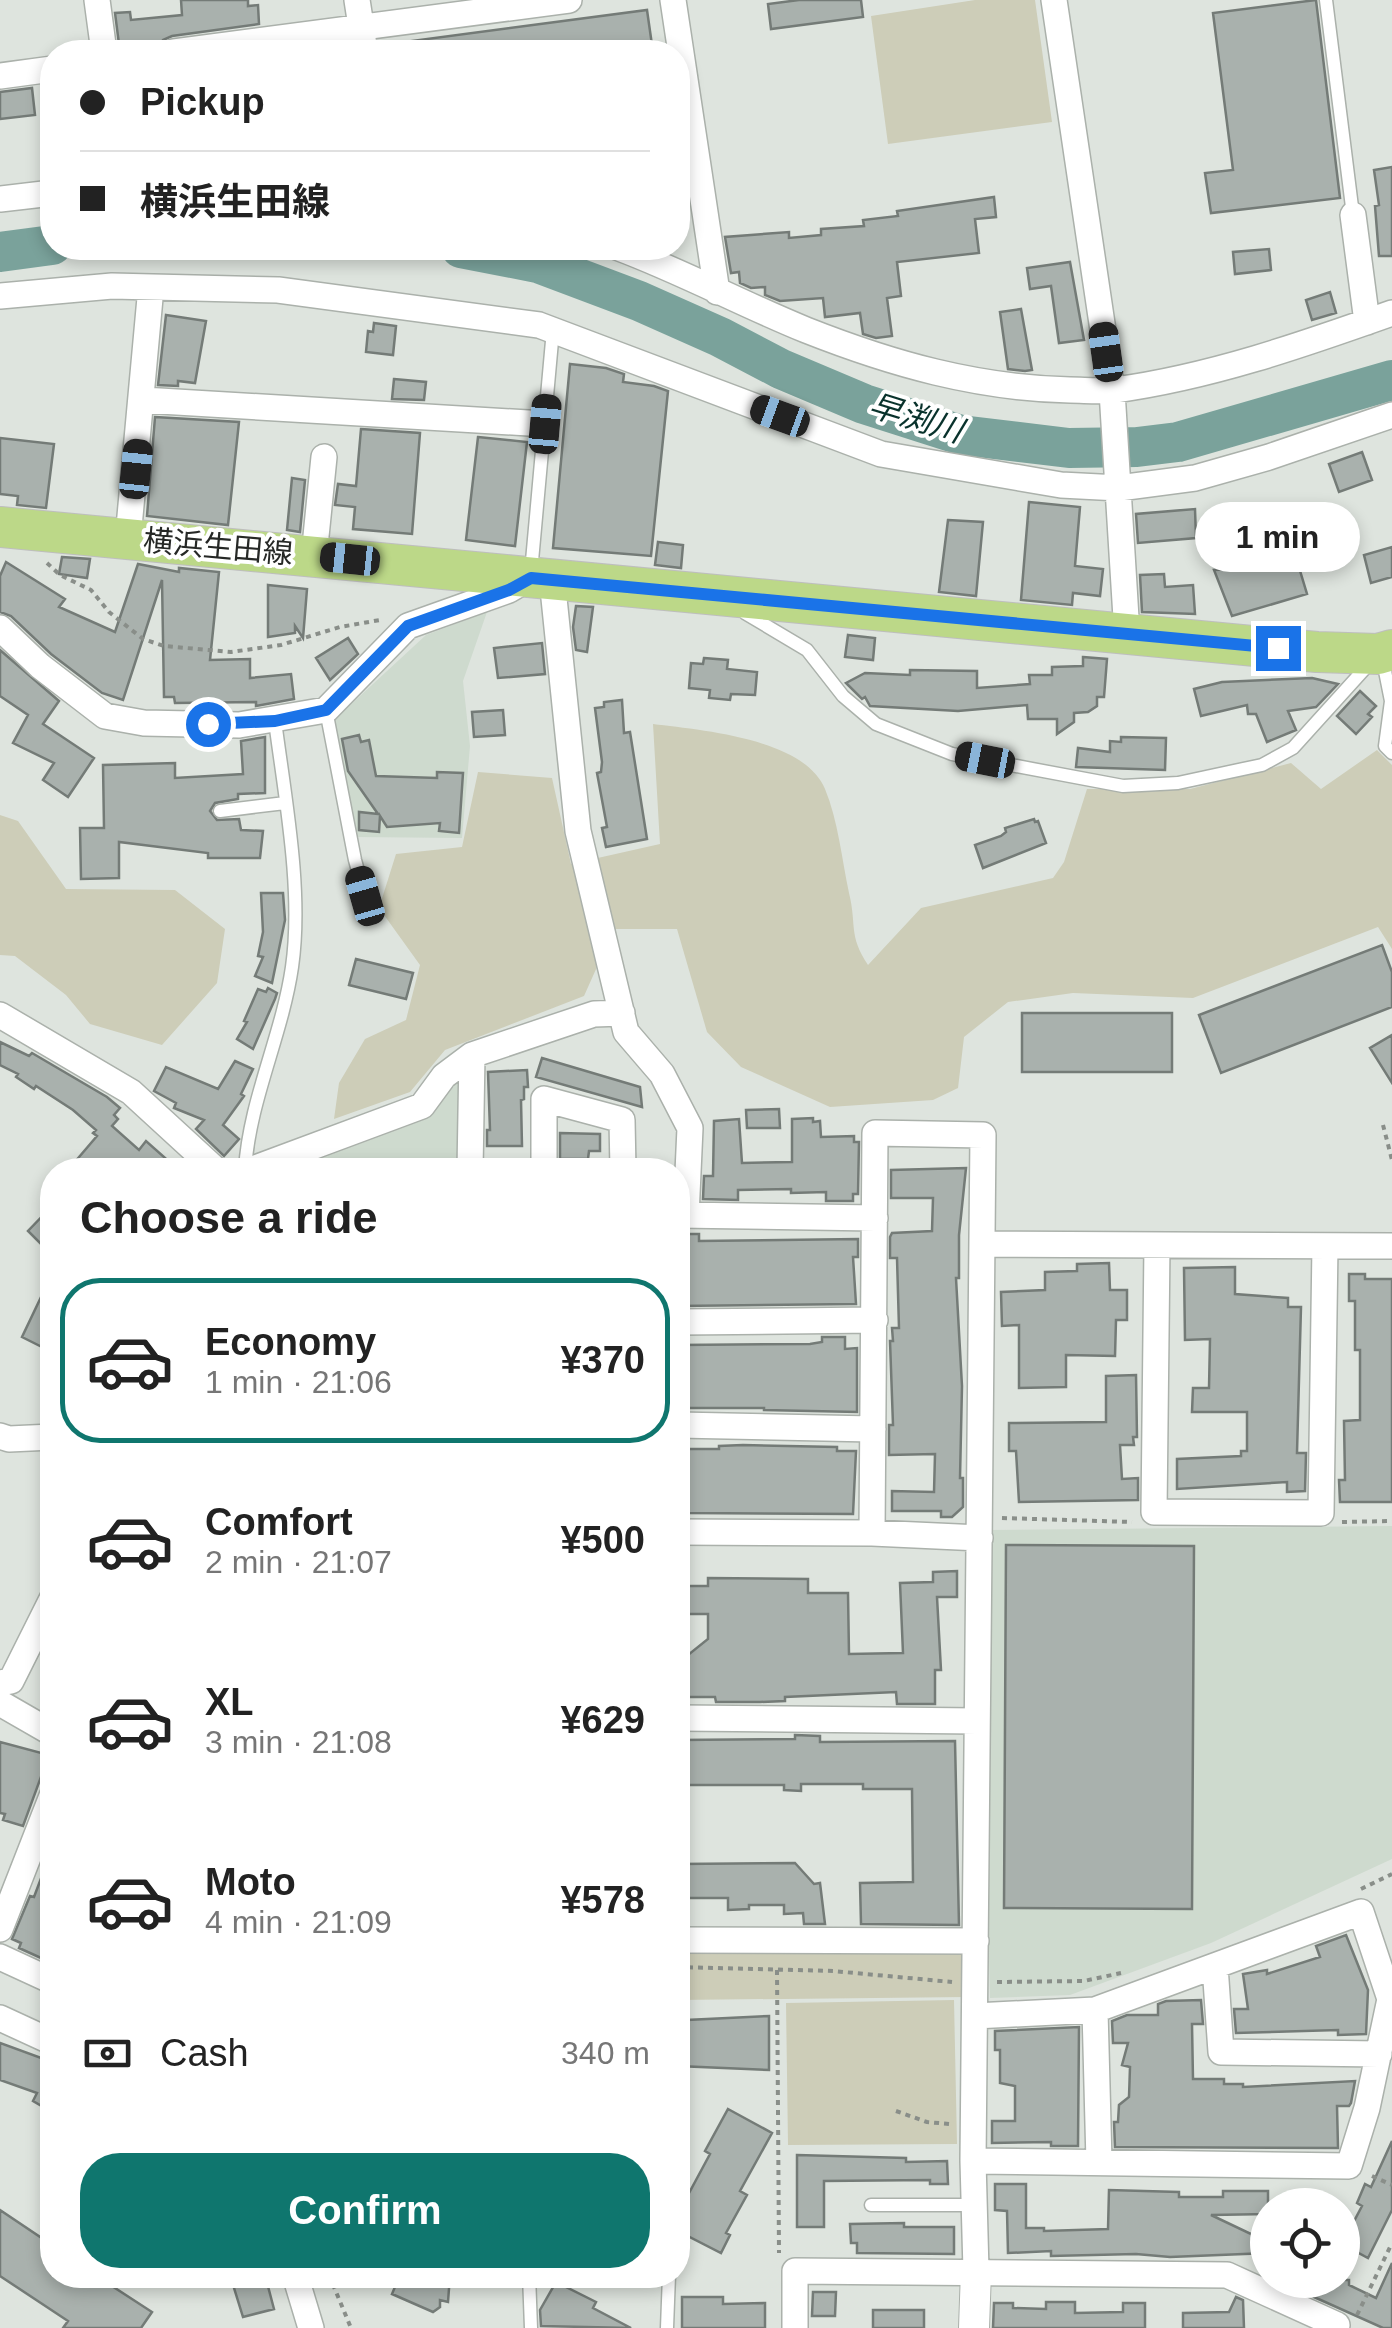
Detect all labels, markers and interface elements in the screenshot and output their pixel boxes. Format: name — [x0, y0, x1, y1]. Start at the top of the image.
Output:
text: Pickup — [140, 81, 265, 123]
text: 横浜生田線 — [140, 181, 330, 223]
car — [1087, 320, 1125, 384]
water label: 早渕川 — [865, 387, 970, 450]
car — [747, 392, 813, 440]
car — [527, 393, 563, 455]
car — [118, 438, 154, 500]
callout: 1 min — [1196, 503, 1360, 573]
text: 1 min — [1236, 519, 1319, 555]
street label: 横浜生田線 — [142, 524, 294, 569]
car — [319, 541, 381, 577]
route end — [1256, 626, 1301, 671]
route start — [186, 702, 231, 747]
car — [953, 740, 1017, 780]
car — [342, 863, 388, 929]
text: Choose a ride — [80, 1192, 378, 1243]
icon: car — [85, 1316, 175, 1406]
text: Economy — [205, 1321, 376, 1363]
text: ¥370 — [560, 1339, 645, 1381]
text: 1 min · 21:06 — [205, 1364, 392, 1400]
icon: car — [85, 1496, 175, 1586]
text: Comfort — [205, 1501, 353, 1543]
text: ¥500 — [560, 1519, 645, 1561]
text: 2 min · 21:07 — [205, 1544, 392, 1580]
icon: car — [85, 1676, 175, 1766]
text: XL — [205, 1681, 254, 1723]
text: ¥629 — [560, 1699, 645, 1741]
text: 3 min · 21:08 — [205, 1724, 392, 1760]
icon: car — [85, 1856, 175, 1946]
text: Moto — [205, 1861, 296, 1903]
text: ¥578 — [560, 1879, 645, 1921]
text: 4 min · 21:09 — [205, 1904, 392, 1940]
icon: cash — [80, 2026, 135, 2081]
text: Cash — [160, 2032, 249, 2074]
text: 340 m — [561, 2035, 650, 2071]
button: Confirm — [80, 2153, 650, 2268]
map controls — [1250, 2188, 1360, 2298]
button: locate — [1250, 2188, 1360, 2298]

